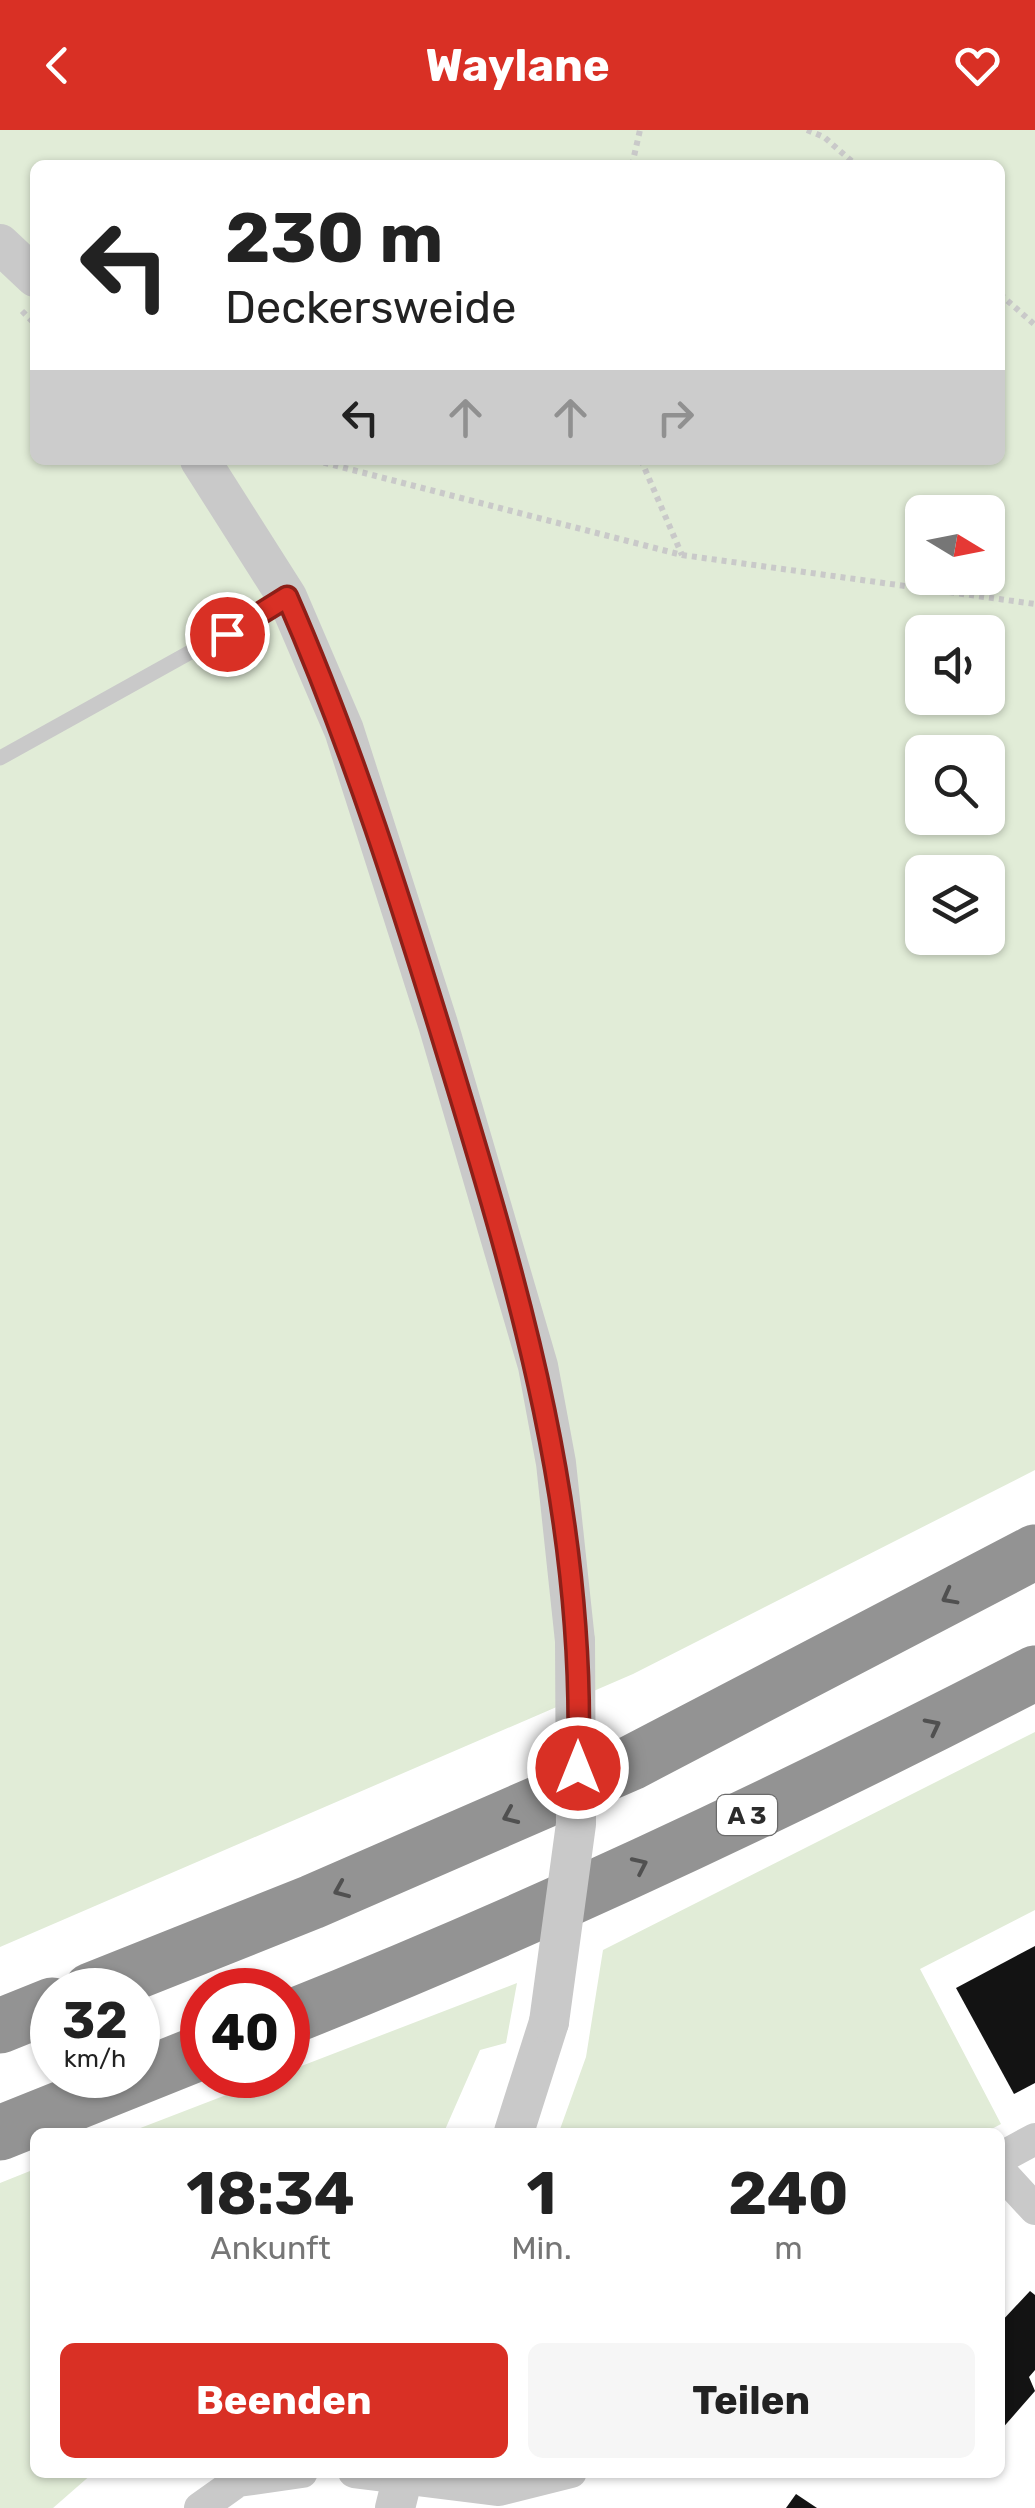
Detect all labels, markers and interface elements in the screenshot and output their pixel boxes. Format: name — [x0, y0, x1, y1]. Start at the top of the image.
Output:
icon: back — [30, 38, 85, 93]
icon: heart — [950, 38, 1005, 93]
text: Waylane — [425, 39, 610, 92]
text: 230 m — [225, 197, 443, 280]
icon: left — [60, 200, 190, 330]
text: Deckersweide — [225, 281, 516, 334]
icon: left — [333, 390, 388, 445]
icon: ahead — [438, 390, 493, 445]
icon: ahead — [543, 390, 598, 445]
icon: right — [648, 390, 703, 445]
north arrow — [905, 495, 1005, 595]
map controls — [905, 495, 1005, 955]
pin — [185, 592, 270, 677]
icon: arrive — [200, 607, 255, 662]
button: sound — [905, 615, 1005, 715]
button: search — [905, 735, 1005, 835]
button: layers — [905, 855, 1005, 955]
one-way arrow — [941, 1585, 959, 1604]
position arrow — [526, 1716, 630, 1820]
one-way arrow — [923, 1719, 941, 1738]
road number: A 3 — [717, 1795, 777, 1835]
one-way arrow — [502, 1804, 520, 1824]
one-way arrow — [629, 1857, 647, 1877]
one-way arrow — [333, 1878, 351, 1898]
speed limit sign: 40 — [180, 1968, 310, 2098]
text: 32 — [62, 1991, 128, 2051]
text: km/h — [64, 2044, 126, 2073]
text: 18:34 — [186, 2158, 355, 2229]
text: 1 — [527, 2158, 556, 2229]
text: 240 — [728, 2158, 849, 2229]
text: Ankunft — [210, 2229, 331, 2267]
text: Min. — [511, 2229, 572, 2267]
text: m — [774, 2229, 803, 2267]
button: Beenden — [60, 2343, 508, 2458]
button: Teilen — [528, 2343, 975, 2458]

